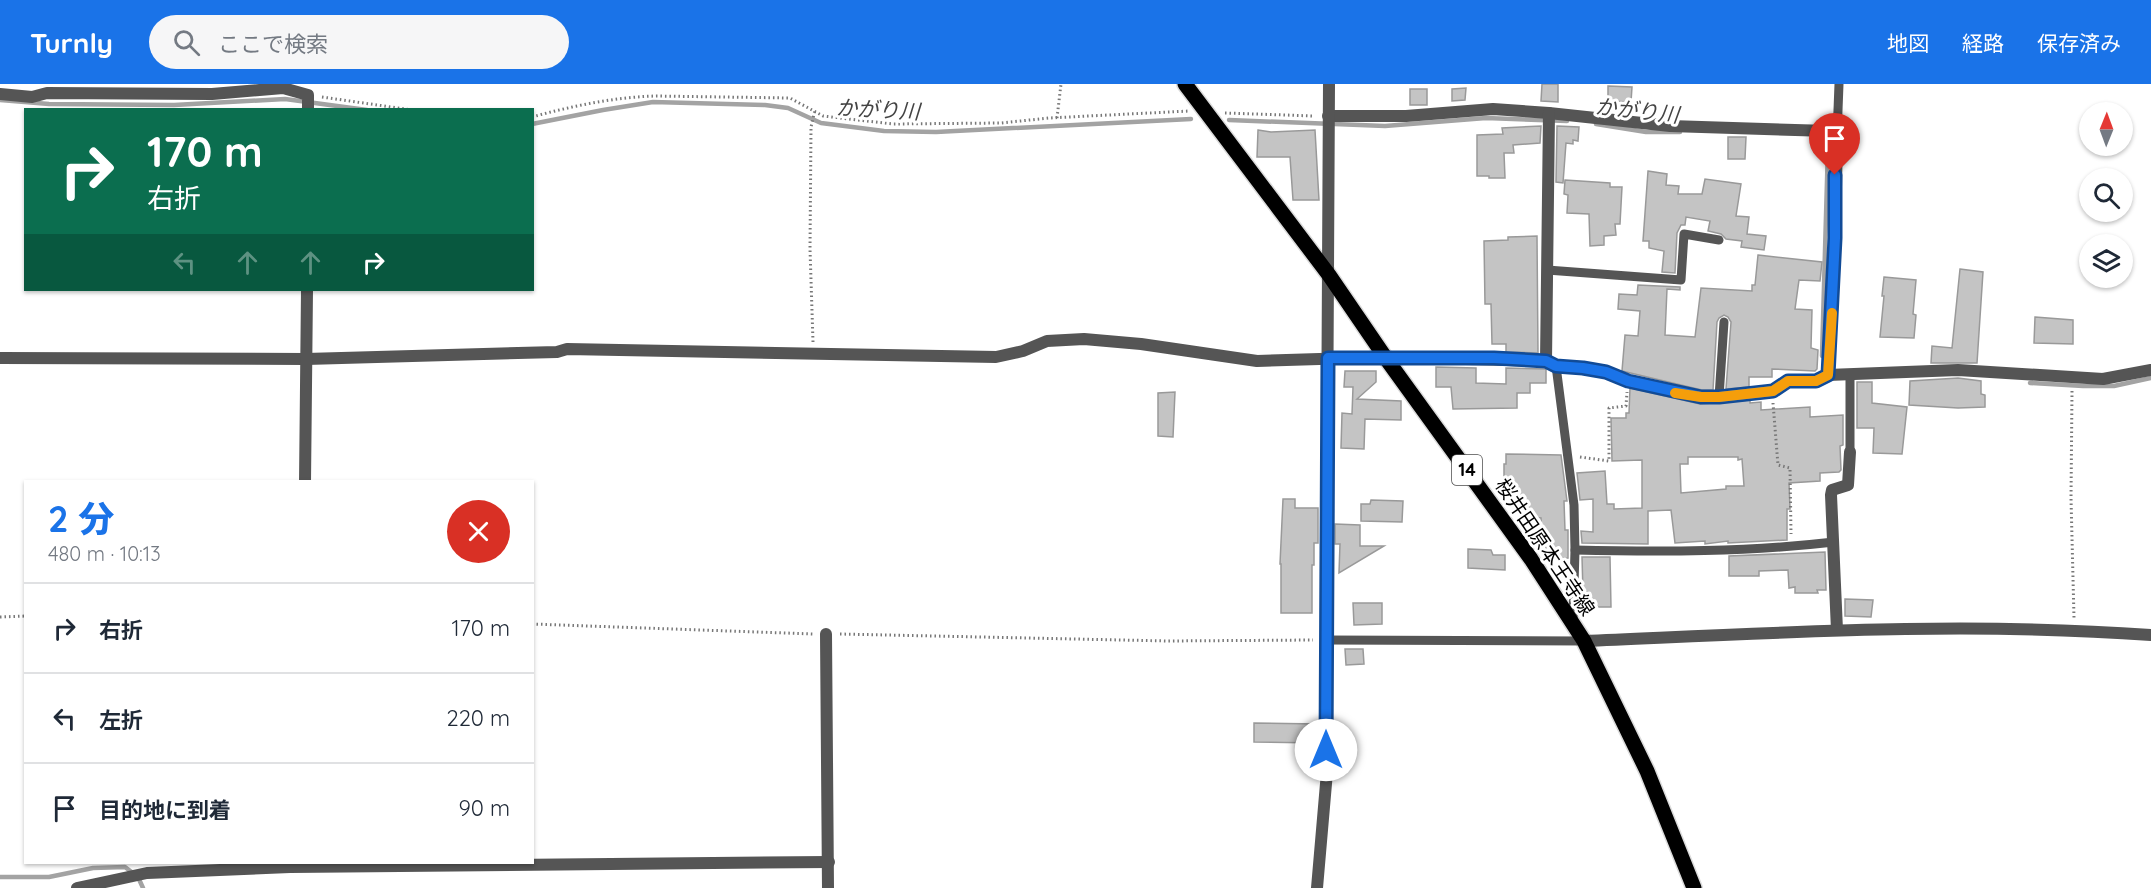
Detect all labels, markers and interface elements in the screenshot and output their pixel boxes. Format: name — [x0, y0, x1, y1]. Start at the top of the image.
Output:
search box — [149, 15, 569, 69]
text: Turnly — [30, 25, 113, 60]
icon: search — [170, 26, 203, 59]
text: ここで検索 — [218, 30, 328, 58]
text: 地図 — [1887, 30, 1929, 56]
text: 経路 — [1962, 30, 2004, 56]
text: 保存済み — [2037, 30, 2121, 56]
water label: かがり川 — [1594, 93, 1682, 128]
water label: かがり川 — [835, 94, 923, 124]
north arrow — [2079, 102, 2133, 156]
map controls — [2079, 102, 2133, 288]
pin — [1809, 113, 1860, 175]
icon: arrive — [1818, 122, 1851, 155]
text: 170 m — [147, 125, 263, 178]
icon: right — [48, 132, 126, 210]
button: search — [2079, 168, 2133, 222]
text: 右折 — [147, 181, 201, 215]
button: layers — [2079, 234, 2133, 288]
icon: left — [168, 246, 201, 279]
icon: ahead — [231, 246, 264, 279]
icon: ahead — [294, 246, 327, 279]
icon: right — [357, 246, 390, 279]
road number: 14 — [1452, 455, 1482, 485]
street label: 桜井田原本王寺線 — [1490, 473, 1601, 620]
text: 2 分 — [48, 496, 115, 541]
button: close — [447, 500, 510, 563]
text: 480 m · 10:13 — [48, 541, 161, 566]
icon: right — [48, 612, 81, 645]
text: 170 m — [451, 614, 510, 642]
text: 右折 — [99, 616, 143, 644]
icon: left — [48, 702, 81, 735]
text: 220 m — [446, 704, 510, 732]
text: 左折 — [99, 706, 143, 734]
position arrow — [1294, 718, 1358, 782]
icon: arrive — [48, 792, 81, 825]
text: 90 m — [459, 794, 510, 822]
text: 目的地に到着 — [99, 796, 231, 824]

